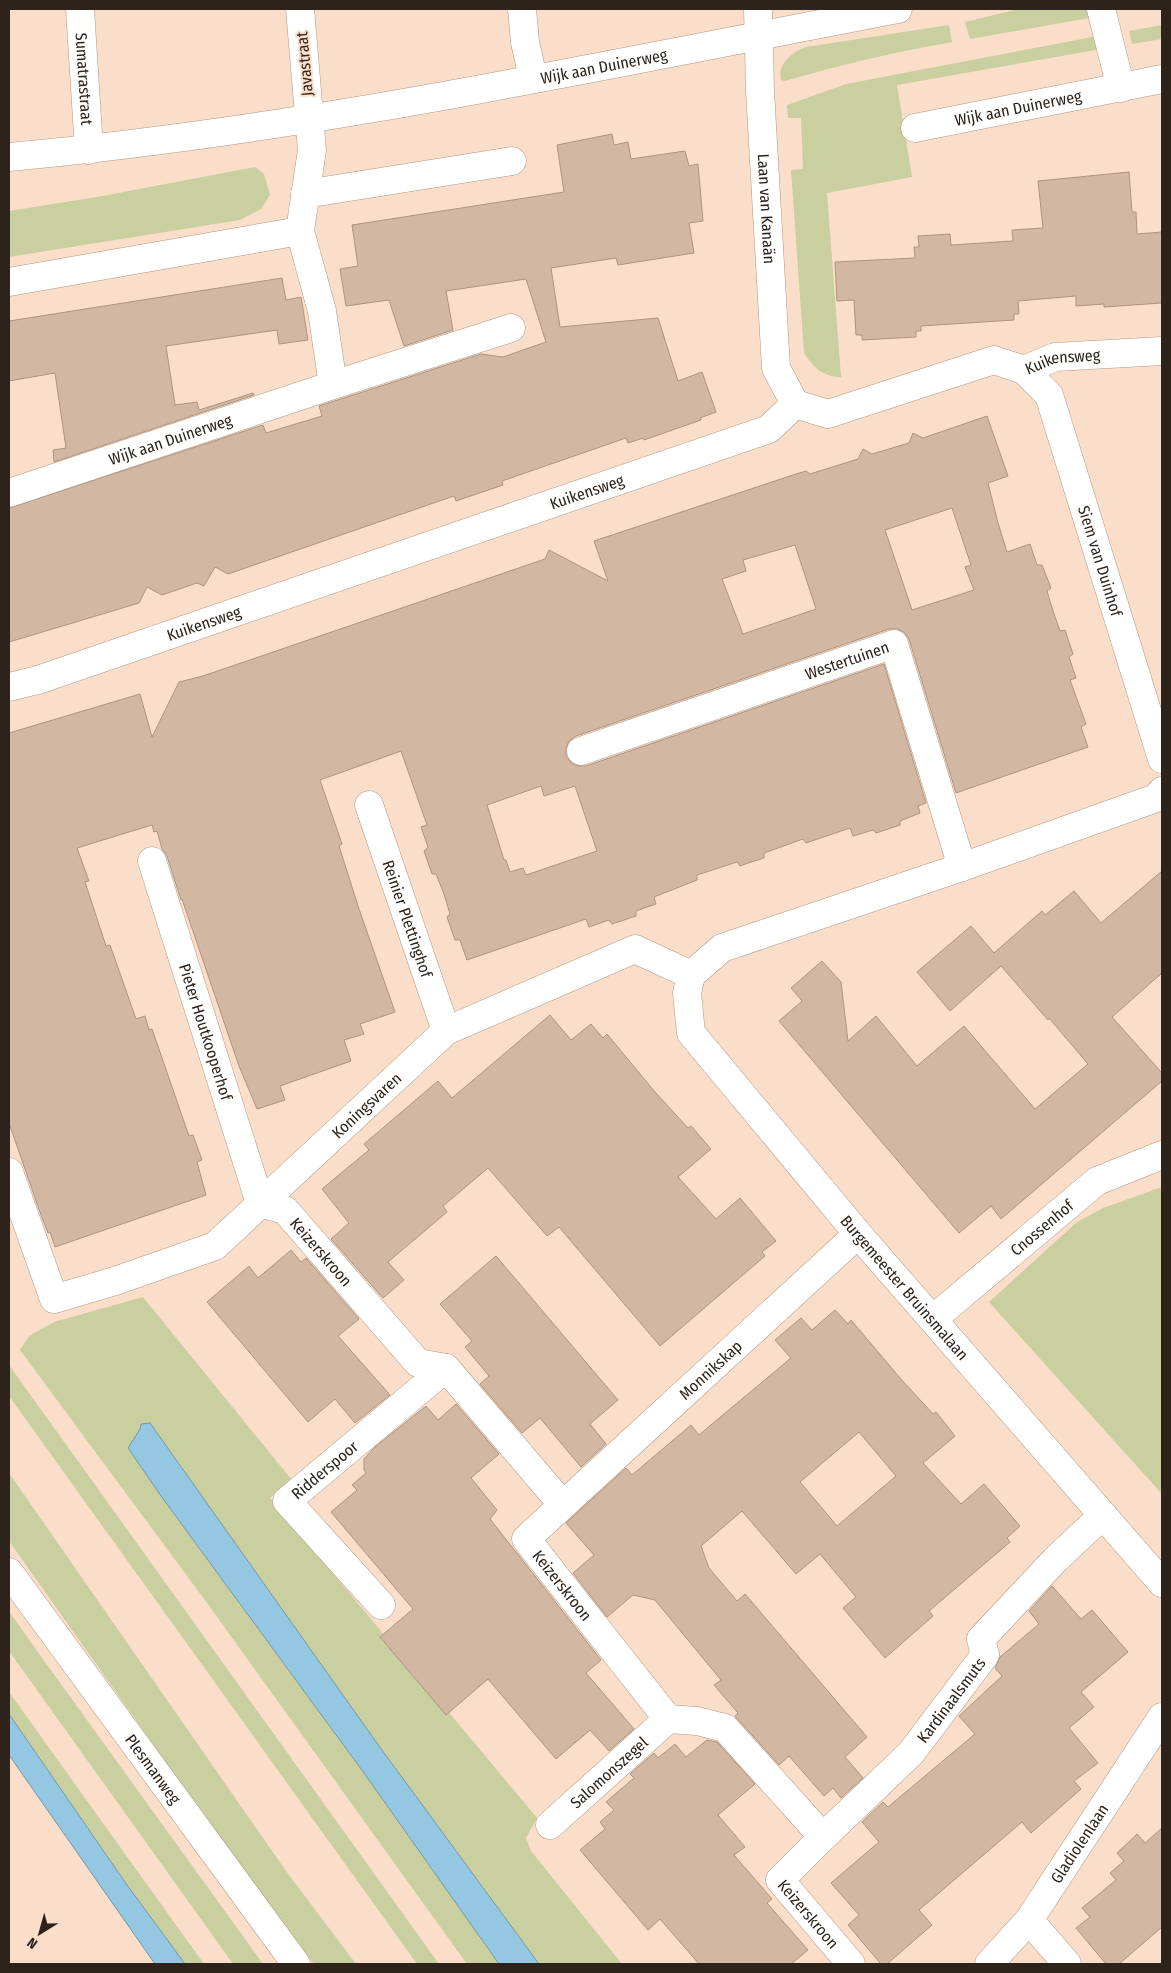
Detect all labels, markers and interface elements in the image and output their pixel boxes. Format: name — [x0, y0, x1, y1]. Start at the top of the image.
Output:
street label: Javastraat — [292, 30, 317, 97]
street label: Sumatrastraat — [72, 32, 96, 126]
street label: Wijk aan Duinerweg — [539, 45, 669, 88]
street label: Wijk aan Duinerweg — [953, 86, 1084, 130]
street label: Laan van Kanaän — [754, 153, 779, 264]
street label: Kuikensweg — [1022, 345, 1101, 379]
street label: Wijk aan Duinerweg — [106, 410, 235, 469]
street label: Kuikensweg — [547, 470, 627, 514]
street label: Siem van Duinhof — [1074, 503, 1126, 620]
street label: Kuikensweg — [164, 602, 244, 645]
street label: Westertuinen — [803, 637, 892, 684]
street label: Reinier Plettinghof — [378, 858, 436, 981]
street label: Pieter Houtkooperhof — [175, 961, 236, 1104]
street label: Koningsvaren — [328, 1069, 405, 1142]
street label: Cnossenhof — [1007, 1195, 1078, 1260]
street label: Burgemeester Bruinsmalaan — [837, 1212, 972, 1364]
street label: Keizerskroon — [286, 1214, 356, 1290]
street label: Monnikskap — [675, 1337, 746, 1404]
street label: Ridderspoor — [288, 1437, 362, 1503]
street label: Keizerskroon — [528, 1546, 596, 1625]
street label: Kardinaalsmuts — [913, 1654, 990, 1747]
street label: Plesmanweg — [121, 1731, 185, 1808]
street label: Salomonszegel — [566, 1733, 652, 1812]
street label: Gladiolenlaan — [1047, 1800, 1112, 1887]
street label: Keizerskroon — [774, 1876, 843, 1952]
north arrow — [15, 1908, 65, 1958]
text: N — [24, 1934, 41, 1952]

